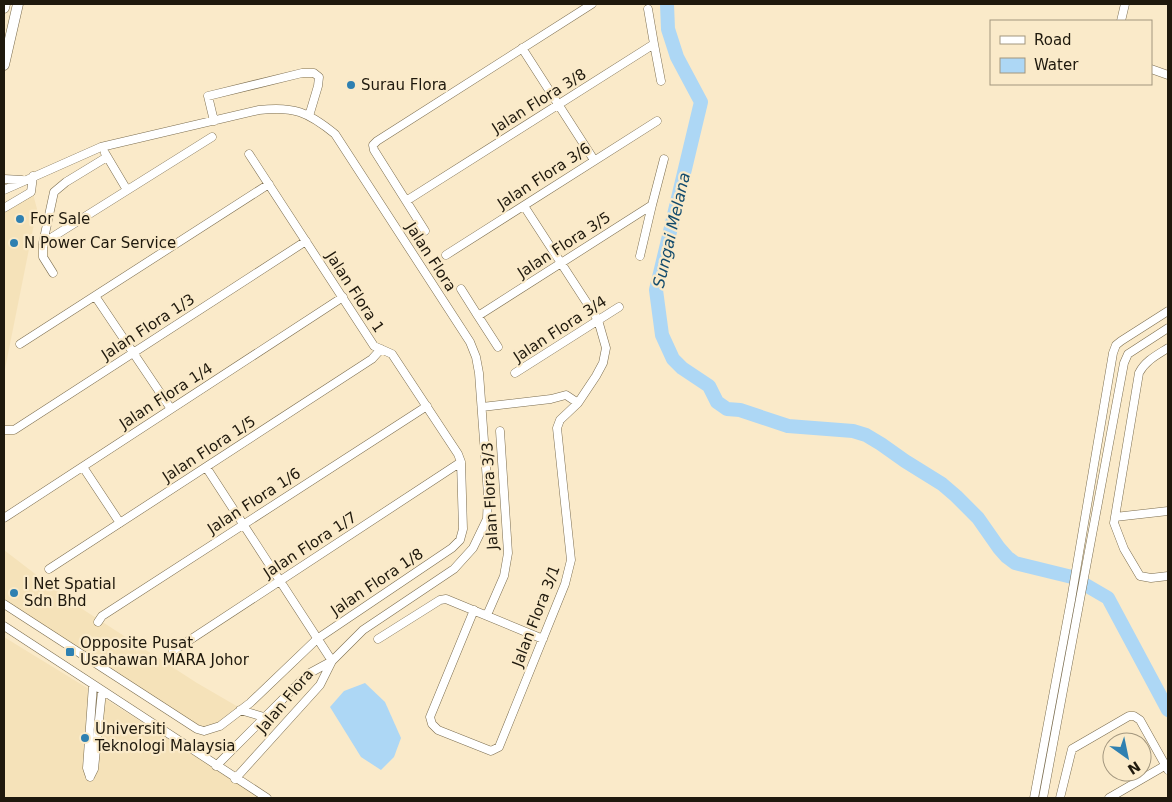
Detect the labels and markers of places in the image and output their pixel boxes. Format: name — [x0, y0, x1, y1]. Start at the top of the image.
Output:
place label: Surau Flora — [361, 76, 447, 94]
marker: Surau Flora — [345, 79, 357, 91]
place label: For Sale — [30, 210, 90, 228]
marker: For Sale — [14, 213, 26, 225]
place label: N Power Car Service — [24, 234, 176, 252]
marker: N Power Car Service — [8, 237, 20, 249]
place label: I Net Spatial Sdn Bhd — [24, 575, 116, 610]
marker: I Net Spatial Sdn Bhd — [8, 587, 20, 599]
place label: Opposite Pusat Usahawan MARA Johor — [80, 634, 250, 669]
marker: Opposite Pusat Usahawan MARA Johor — [64, 646, 76, 658]
place label: Universiti Teknologi Malaysia — [94, 720, 236, 755]
marker: Universiti Teknologi Malaysia — [79, 732, 91, 744]

